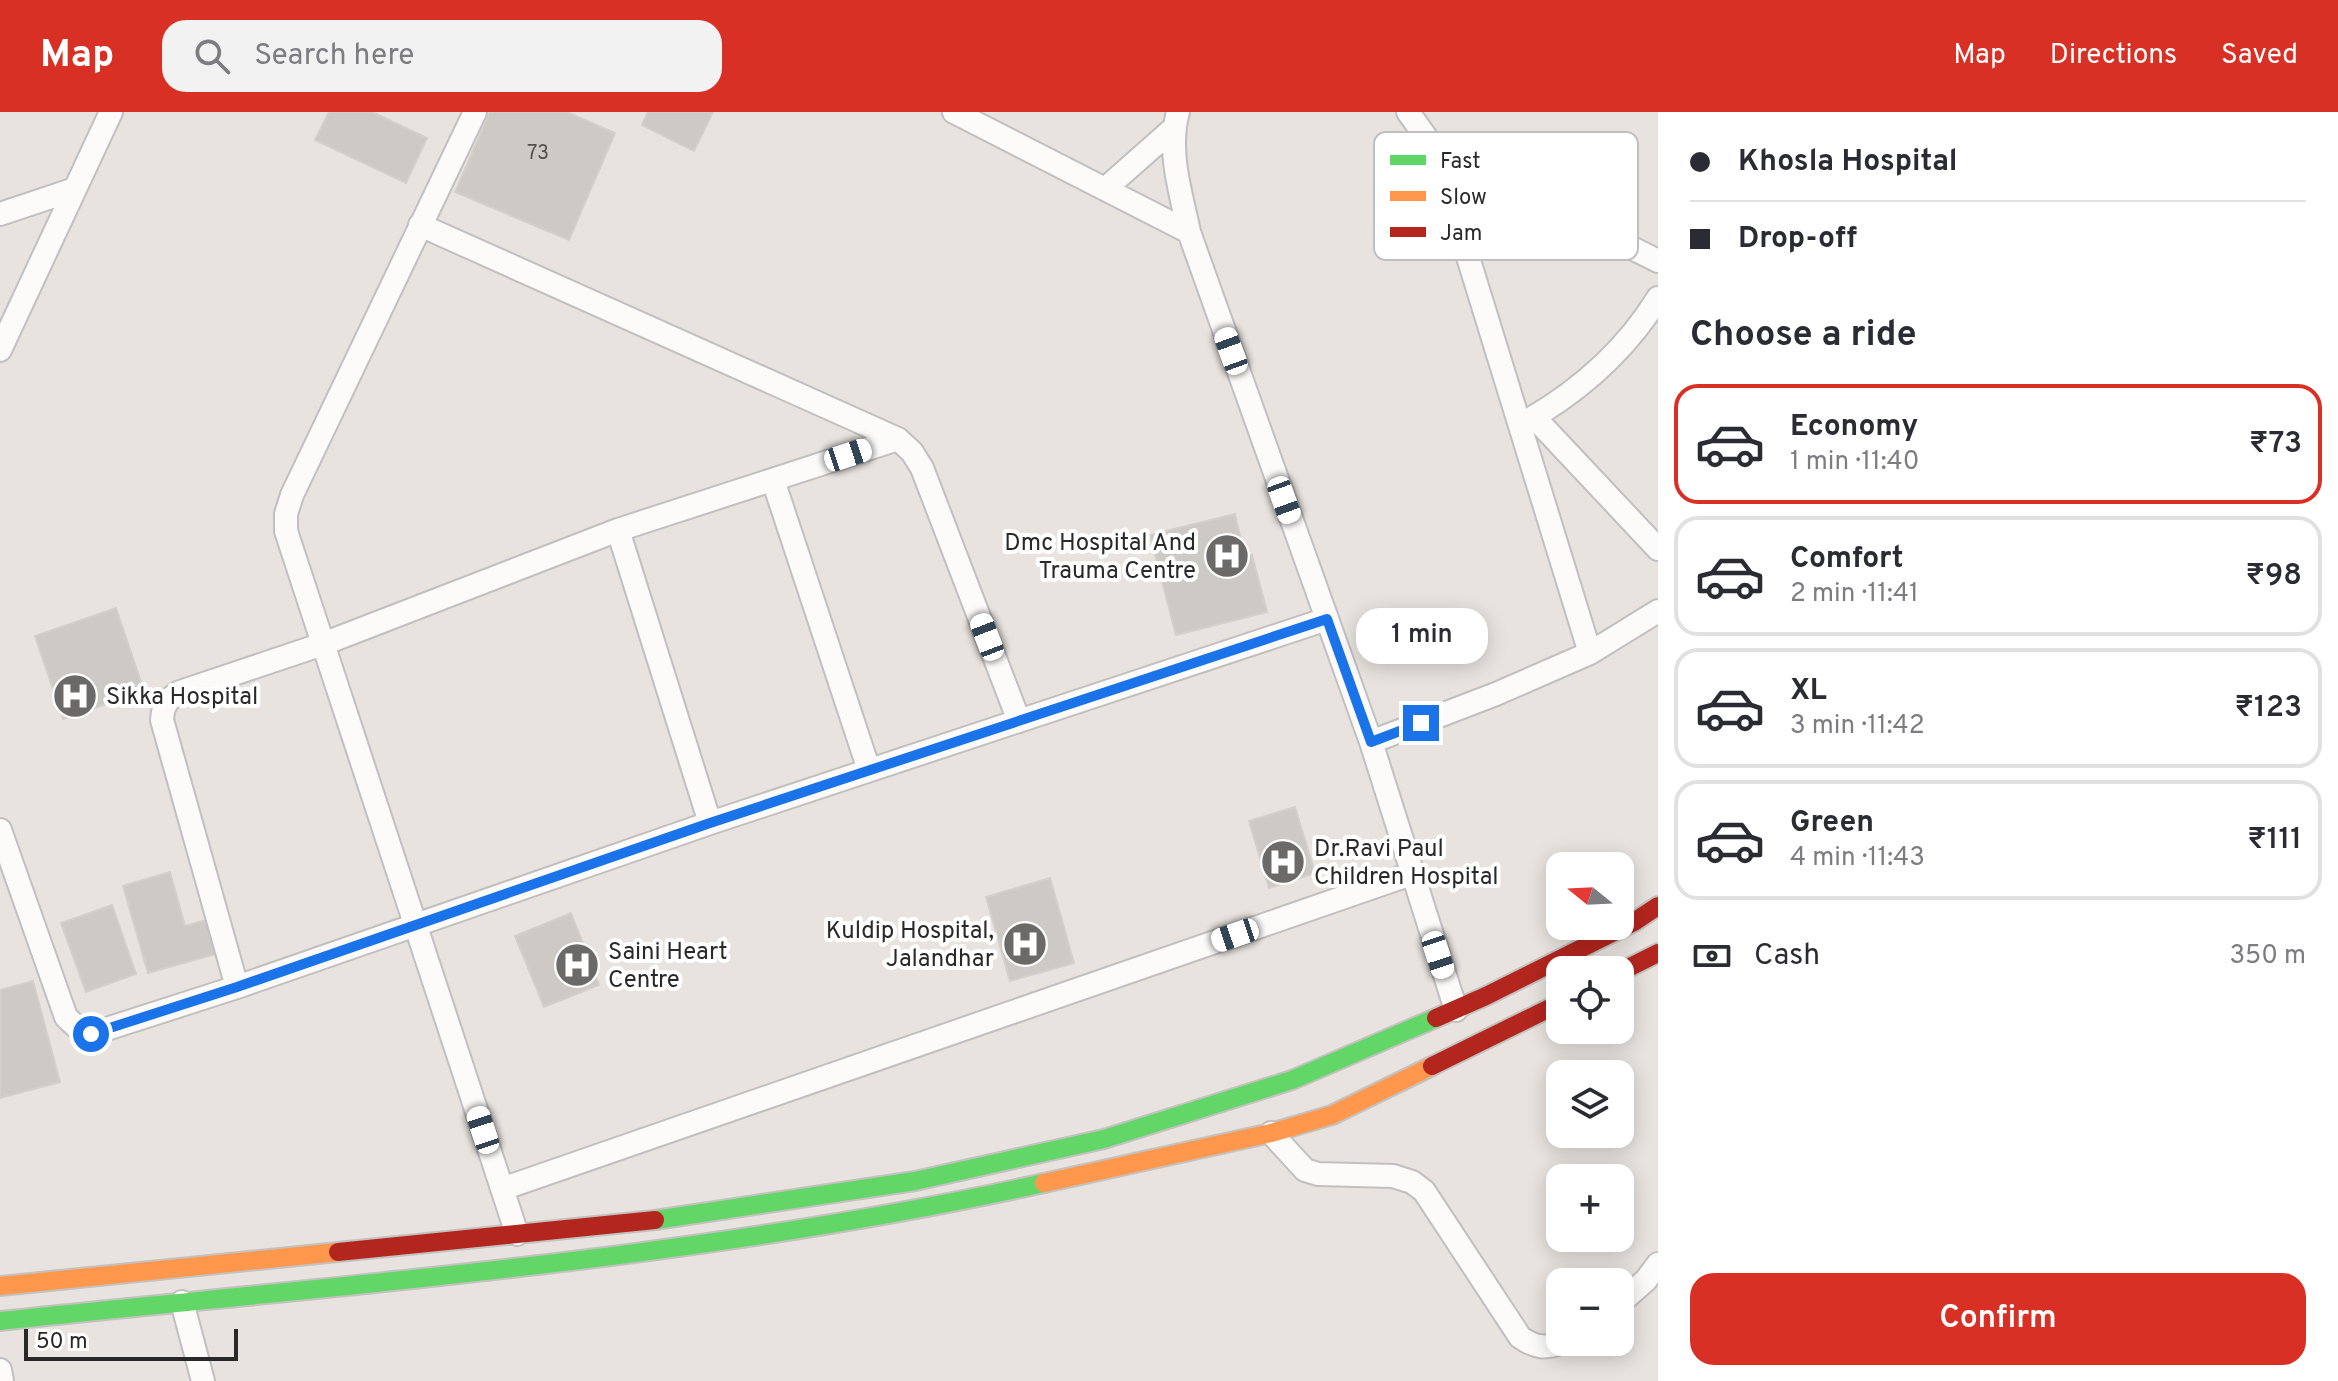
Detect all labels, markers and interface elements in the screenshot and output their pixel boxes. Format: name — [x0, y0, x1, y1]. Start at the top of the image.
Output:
search box — [162, 20, 722, 92]
text: Map — [40, 32, 114, 81]
icon: search — [190, 34, 234, 78]
text: Search here — [254, 38, 414, 75]
text: Map — [1953, 38, 2006, 74]
text: Directions — [2050, 38, 2177, 74]
text: Saved — [2221, 38, 2298, 74]
legend — [1374, 132, 1638, 260]
house number: 73 — [527, 141, 549, 167]
text: Khosla Hospital — [1738, 144, 1958, 181]
text: Fast — [1440, 149, 1481, 176]
text: Slow — [1440, 185, 1487, 212]
text: Jam — [1440, 221, 1483, 248]
text: Drop-off — [1738, 221, 1857, 258]
text: Choose a ride — [1690, 313, 1916, 359]
car — [1212, 324, 1250, 378]
icon: car — [1694, 408, 1766, 480]
text: Economy — [1790, 409, 1918, 446]
text: ₹73 — [2249, 426, 2302, 463]
car — [821, 436, 875, 474]
text: 1 min · 11:40 — [1790, 446, 1919, 479]
car — [1265, 473, 1303, 527]
place label: Dmc Hospital And Trauma Centre — [1004, 529, 1196, 587]
hospital icon: Dmc Hospital And Trauma Centre — [1203, 532, 1251, 580]
icon: car — [1694, 540, 1766, 612]
text: Comfort — [1790, 541, 1903, 578]
text: ₹98 — [2246, 558, 2302, 595]
text: 2 min · 11:41 — [1790, 578, 1919, 611]
callout: 1 min — [1355, 607, 1487, 663]
car — [967, 610, 1007, 664]
text: 1 min — [1391, 619, 1453, 652]
hospital icon: Sikka Hospital — [51, 672, 99, 720]
icon: car — [1694, 672, 1766, 744]
text: XL — [1790, 673, 1827, 710]
place label: Sikka Hospital — [106, 683, 258, 713]
text: ₹123 — [2234, 690, 2302, 727]
route end — [1403, 705, 1439, 741]
text: 3 min · 11:42 — [1790, 710, 1925, 743]
icon: car — [1694, 804, 1766, 876]
text: Green — [1790, 805, 1874, 842]
text: ₹111 — [2247, 822, 2302, 859]
place label: Dr.Ravi Paul Children Hospital — [1314, 835, 1499, 893]
hospital icon: Dr.Ravi Paul Children Hospital — [1259, 838, 1307, 886]
text: 4 min · 11:43 — [1790, 842, 1925, 875]
north arrow — [1546, 852, 1634, 940]
map controls — [1546, 852, 1634, 1356]
car — [1208, 916, 1262, 954]
place label: Kuldip Hospital, Jalandhar — [826, 917, 994, 975]
hospital icon: Kuldip Hospital, Jalandhar — [1001, 920, 1049, 968]
car — [1419, 928, 1457, 982]
icon: cash — [1690, 934, 1734, 978]
place label: Saini Heart Centre — [608, 938, 728, 996]
text: Cash — [1754, 938, 1820, 975]
text: 350 m — [2229, 940, 2306, 973]
hospital icon: Saini Heart Centre — [553, 941, 601, 989]
button: locate — [1546, 956, 1634, 1044]
route start — [73, 1016, 109, 1052]
button: layers — [1546, 1060, 1634, 1148]
car — [464, 1103, 502, 1157]
button: + — [1546, 1164, 1634, 1252]
button: − — [1546, 1268, 1634, 1356]
button: Confirm — [1690, 1273, 2306, 1365]
scale bar — [24, 1325, 238, 1361]
text: 50 m — [36, 1329, 88, 1356]

